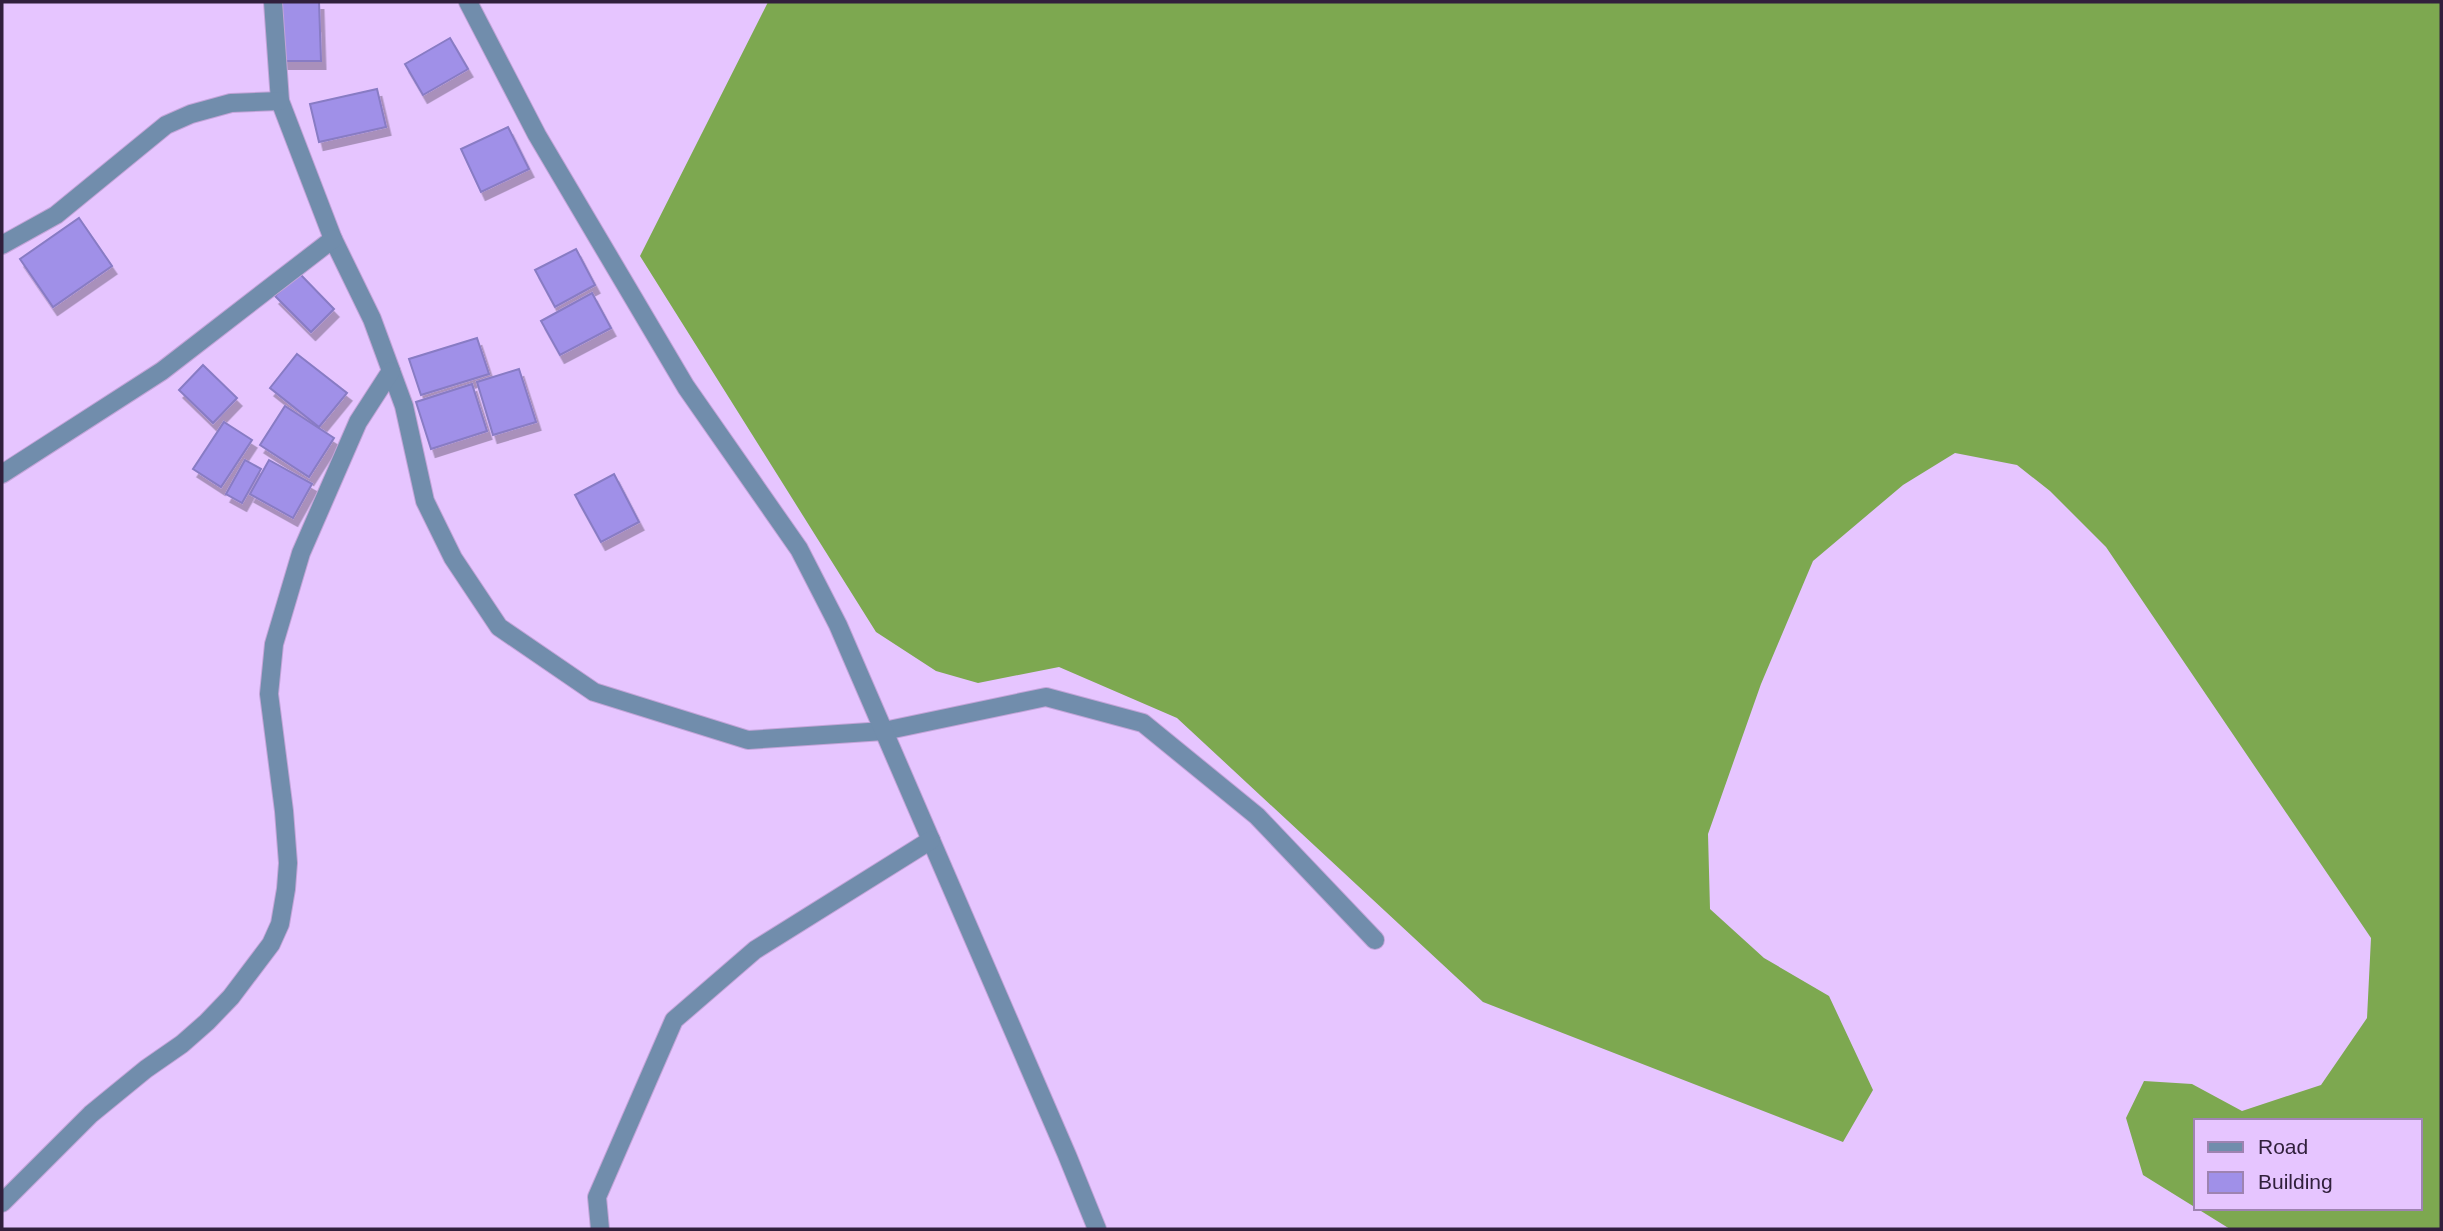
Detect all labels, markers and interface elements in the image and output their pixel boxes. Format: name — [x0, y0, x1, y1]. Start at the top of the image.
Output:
legend — [2194, 1119, 2422, 1210]
text: Road — [2258, 1135, 2308, 1158]
text: Building — [2258, 1170, 2333, 1193]

